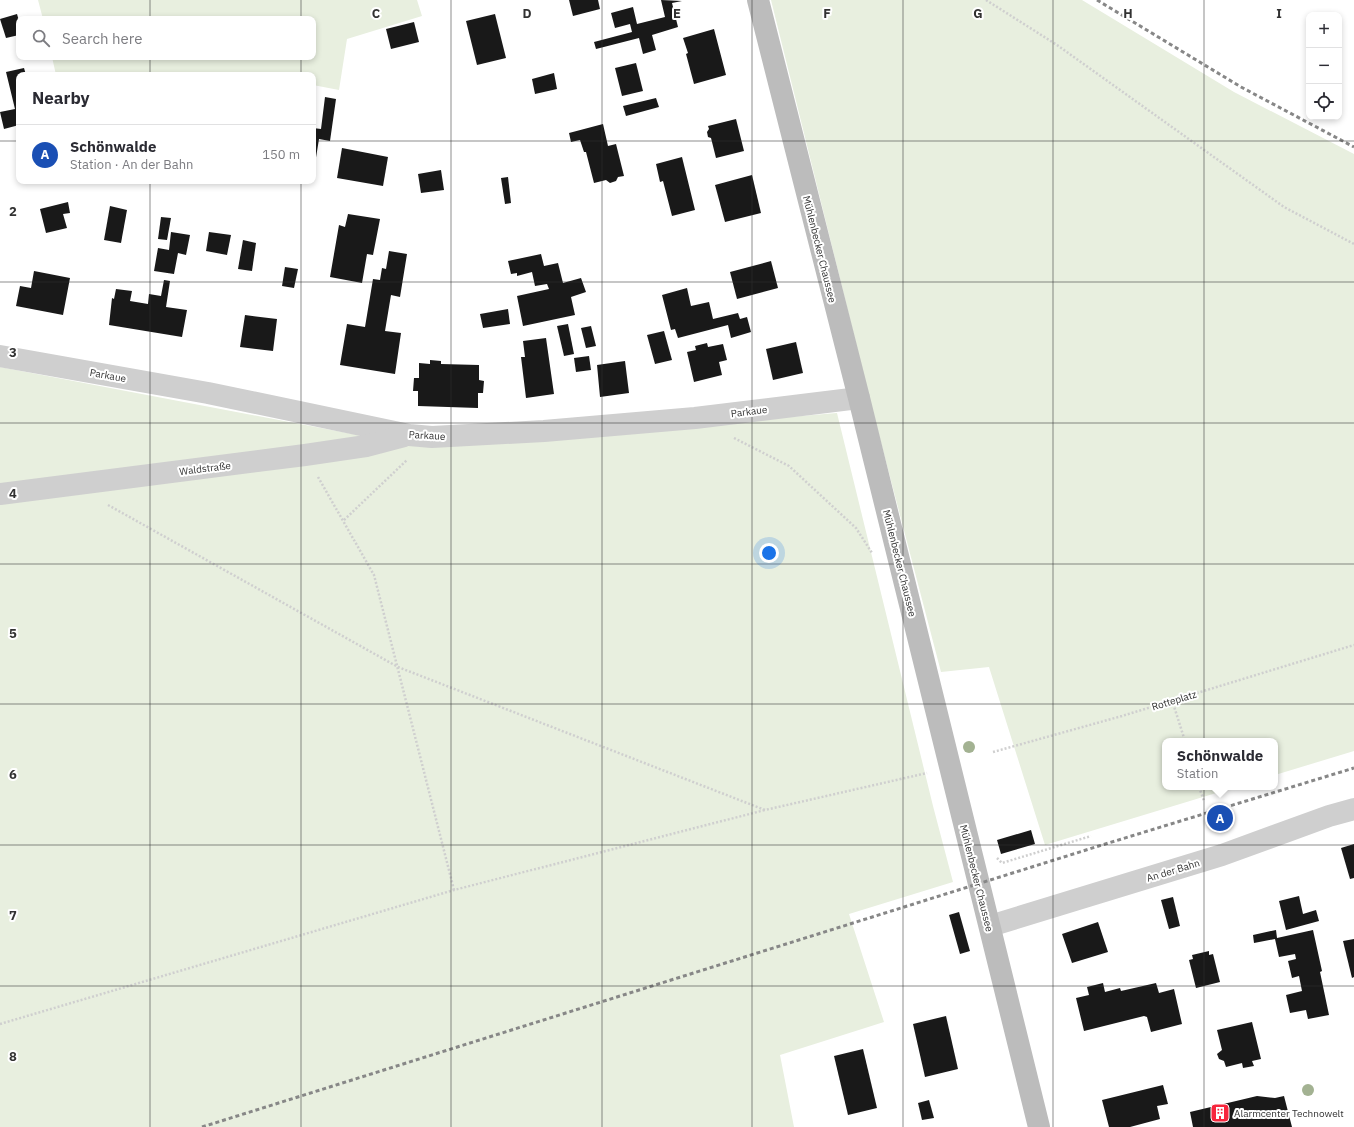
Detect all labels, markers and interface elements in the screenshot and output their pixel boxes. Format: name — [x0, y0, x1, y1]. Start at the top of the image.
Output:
text: C — [372, 5, 381, 22]
text: D — [522, 5, 532, 22]
text: E — [673, 5, 681, 22]
text: F — [823, 5, 831, 22]
text: G — [973, 5, 983, 22]
text: H — [1123, 5, 1133, 22]
text: I — [1276, 5, 1282, 22]
map controls — [1306, 12, 1342, 120]
button: + — [1306, 12, 1342, 48]
search box — [16, 16, 316, 60]
icon: search — [30, 27, 52, 49]
text: Search here — [62, 29, 142, 48]
button: − — [1306, 48, 1342, 84]
button: locate — [1306, 84, 1342, 120]
text: Nearby — [32, 87, 90, 109]
text: Schönwalde — [70, 137, 156, 156]
text: A — [41, 146, 49, 163]
text: 150 m — [262, 146, 300, 163]
text: Station · An der Bahn — [70, 156, 193, 173]
street label: Mühlenbecker Chaussee — [800, 194, 839, 304]
text: 2 — [9, 203, 17, 220]
text: 3 — [9, 344, 17, 361]
street label: Parkaue — [89, 366, 128, 385]
street label: Parkaue — [730, 403, 769, 420]
street label: Parkaue — [408, 428, 446, 443]
street label: Waldstraße — [179, 459, 232, 478]
text: 4 — [9, 485, 17, 502]
street label: Mühlenbecker Chaussee — [880, 508, 919, 618]
your location — [759, 543, 779, 563]
text: 5 — [9, 625, 17, 642]
street label: Rotteplatz — [1150, 687, 1198, 713]
popup — [1162, 738, 1278, 790]
text: Schönwalde — [1177, 746, 1263, 765]
text: Station — [1177, 765, 1218, 782]
text: 6 — [9, 766, 17, 783]
pin: A — [1207, 803, 1233, 833]
street label: Mühlenbecker Chaussee — [957, 823, 996, 933]
street label: An der Bahn — [1145, 856, 1201, 885]
text: 7 — [9, 907, 17, 924]
text: 8 — [9, 1048, 17, 1065]
building icon: Alarmcenter Technowelt — [1209, 1102, 1231, 1124]
place label: Alarmcenter Technowelt — [1234, 1107, 1344, 1120]

